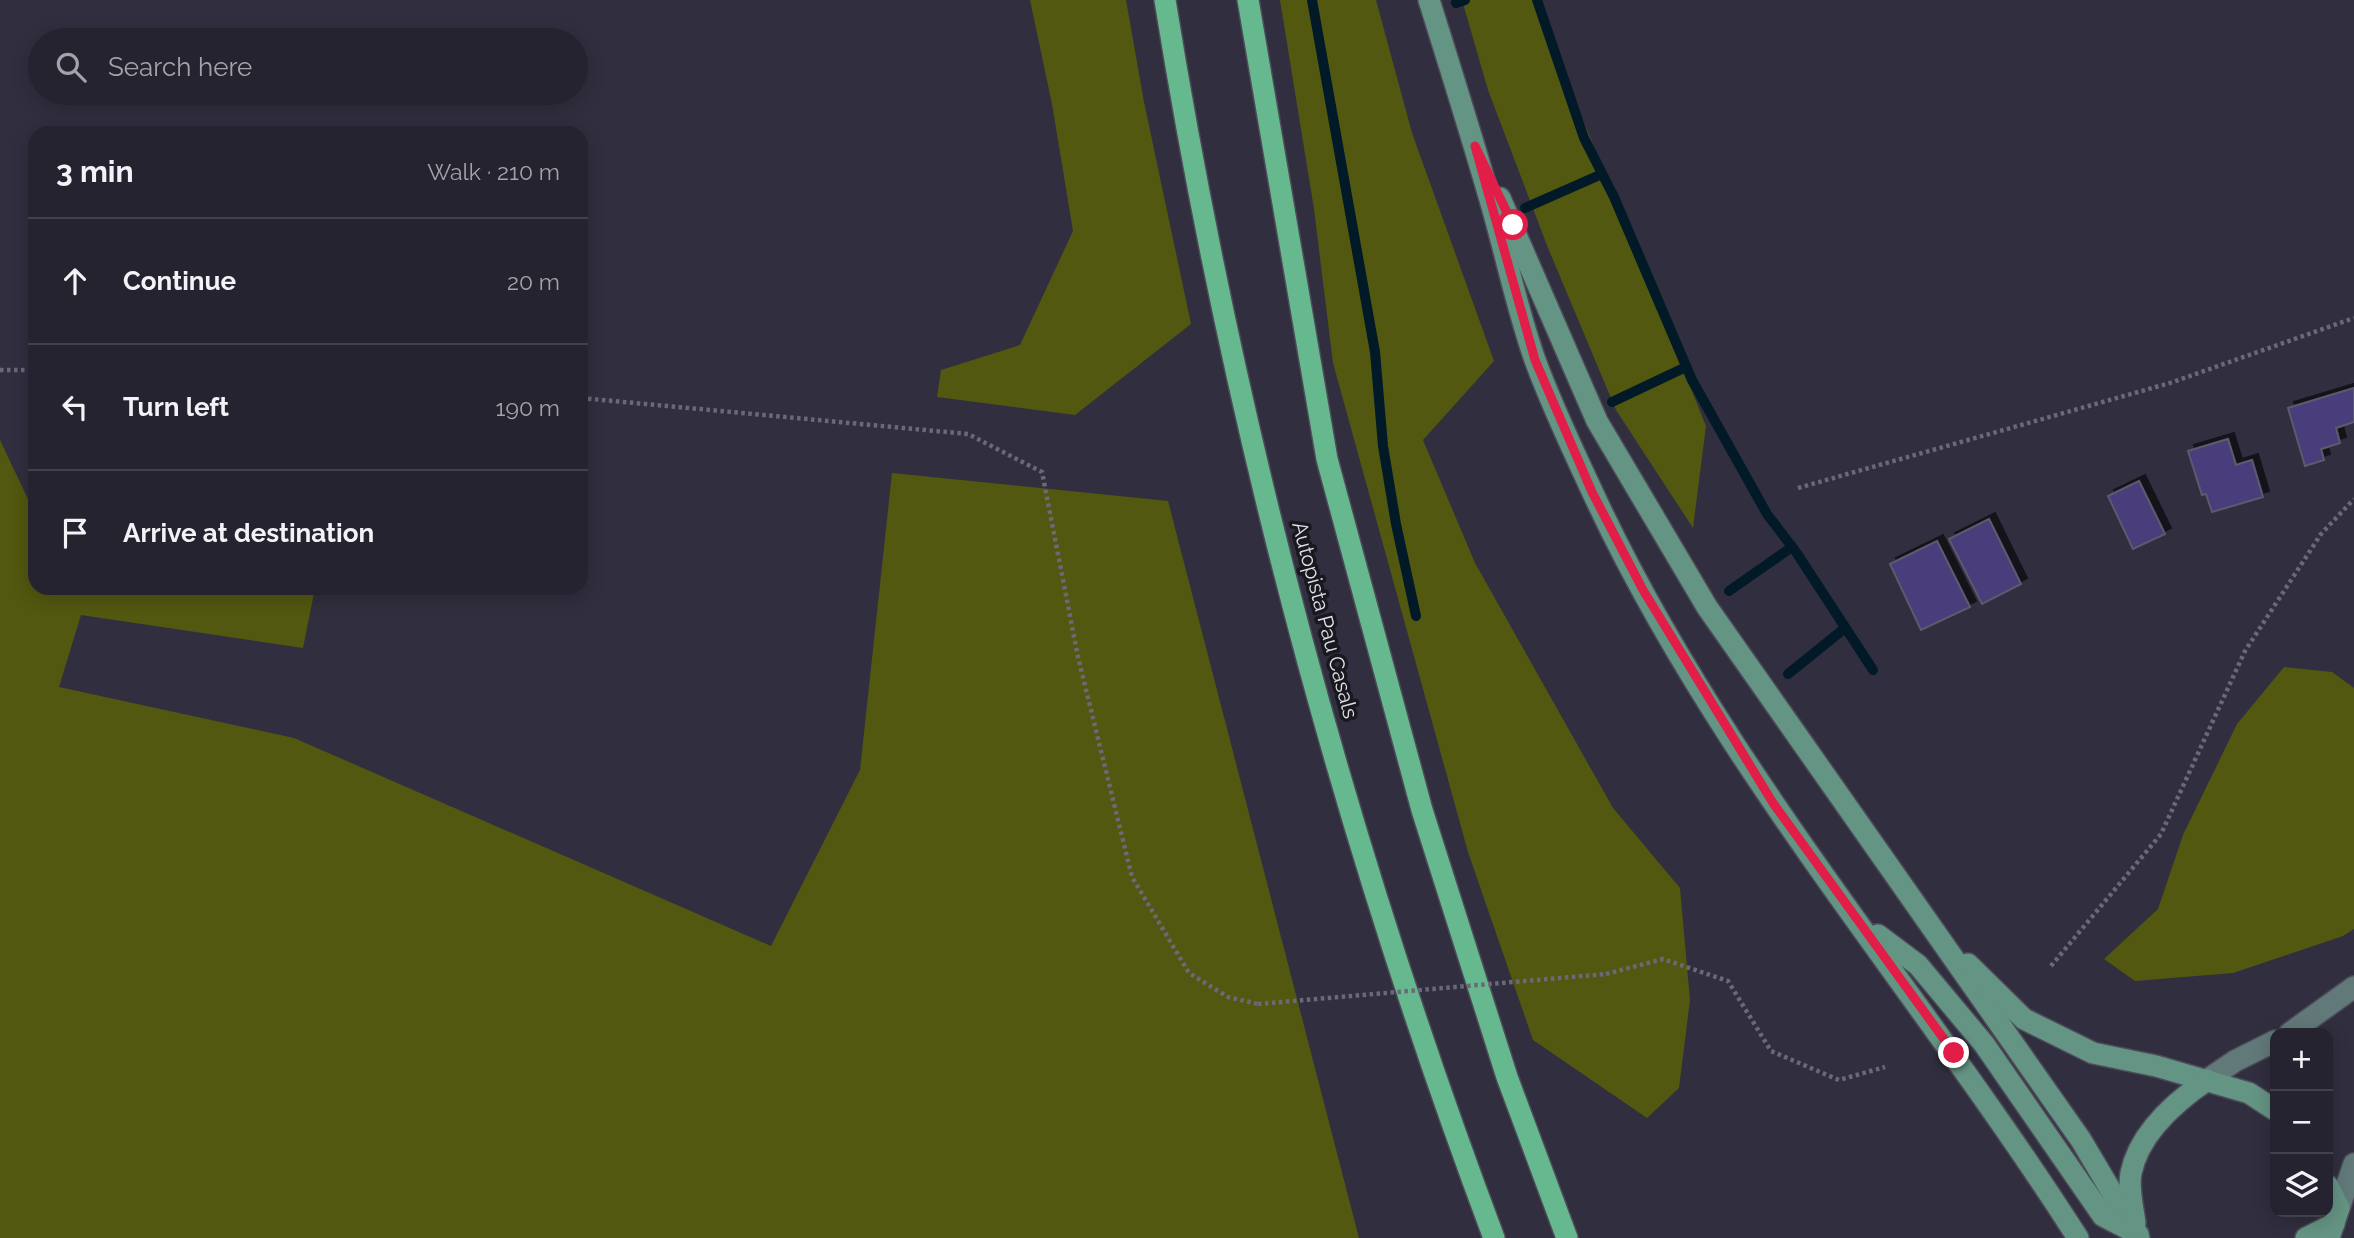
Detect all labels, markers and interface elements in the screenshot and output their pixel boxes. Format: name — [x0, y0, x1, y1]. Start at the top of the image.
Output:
search box — [28, 28, 588, 105]
icon: search — [52, 48, 90, 86]
text: Search here — [108, 52, 252, 82]
text: 3 min — [56, 154, 134, 189]
text: Walk · 210 m — [427, 158, 560, 185]
route start — [1497, 209, 1528, 240]
icon: ahead — [56, 262, 94, 300]
text: Continue — [123, 266, 236, 296]
text: 20 m — [507, 268, 560, 295]
icon: left — [56, 388, 94, 426]
text: Turn left — [123, 392, 229, 422]
text: 190 m — [496, 394, 560, 421]
icon: arrive — [56, 514, 94, 552]
text: Arrive at destination — [123, 518, 374, 548]
street label: Autopista Pau Casals — [1287, 519, 1364, 721]
map controls — [2270, 1028, 2333, 1217]
button: + — [2270, 1028, 2333, 1091]
route end — [1938, 1037, 1969, 1068]
button: − — [2270, 1091, 2333, 1154]
button: layers — [2270, 1154, 2333, 1217]

